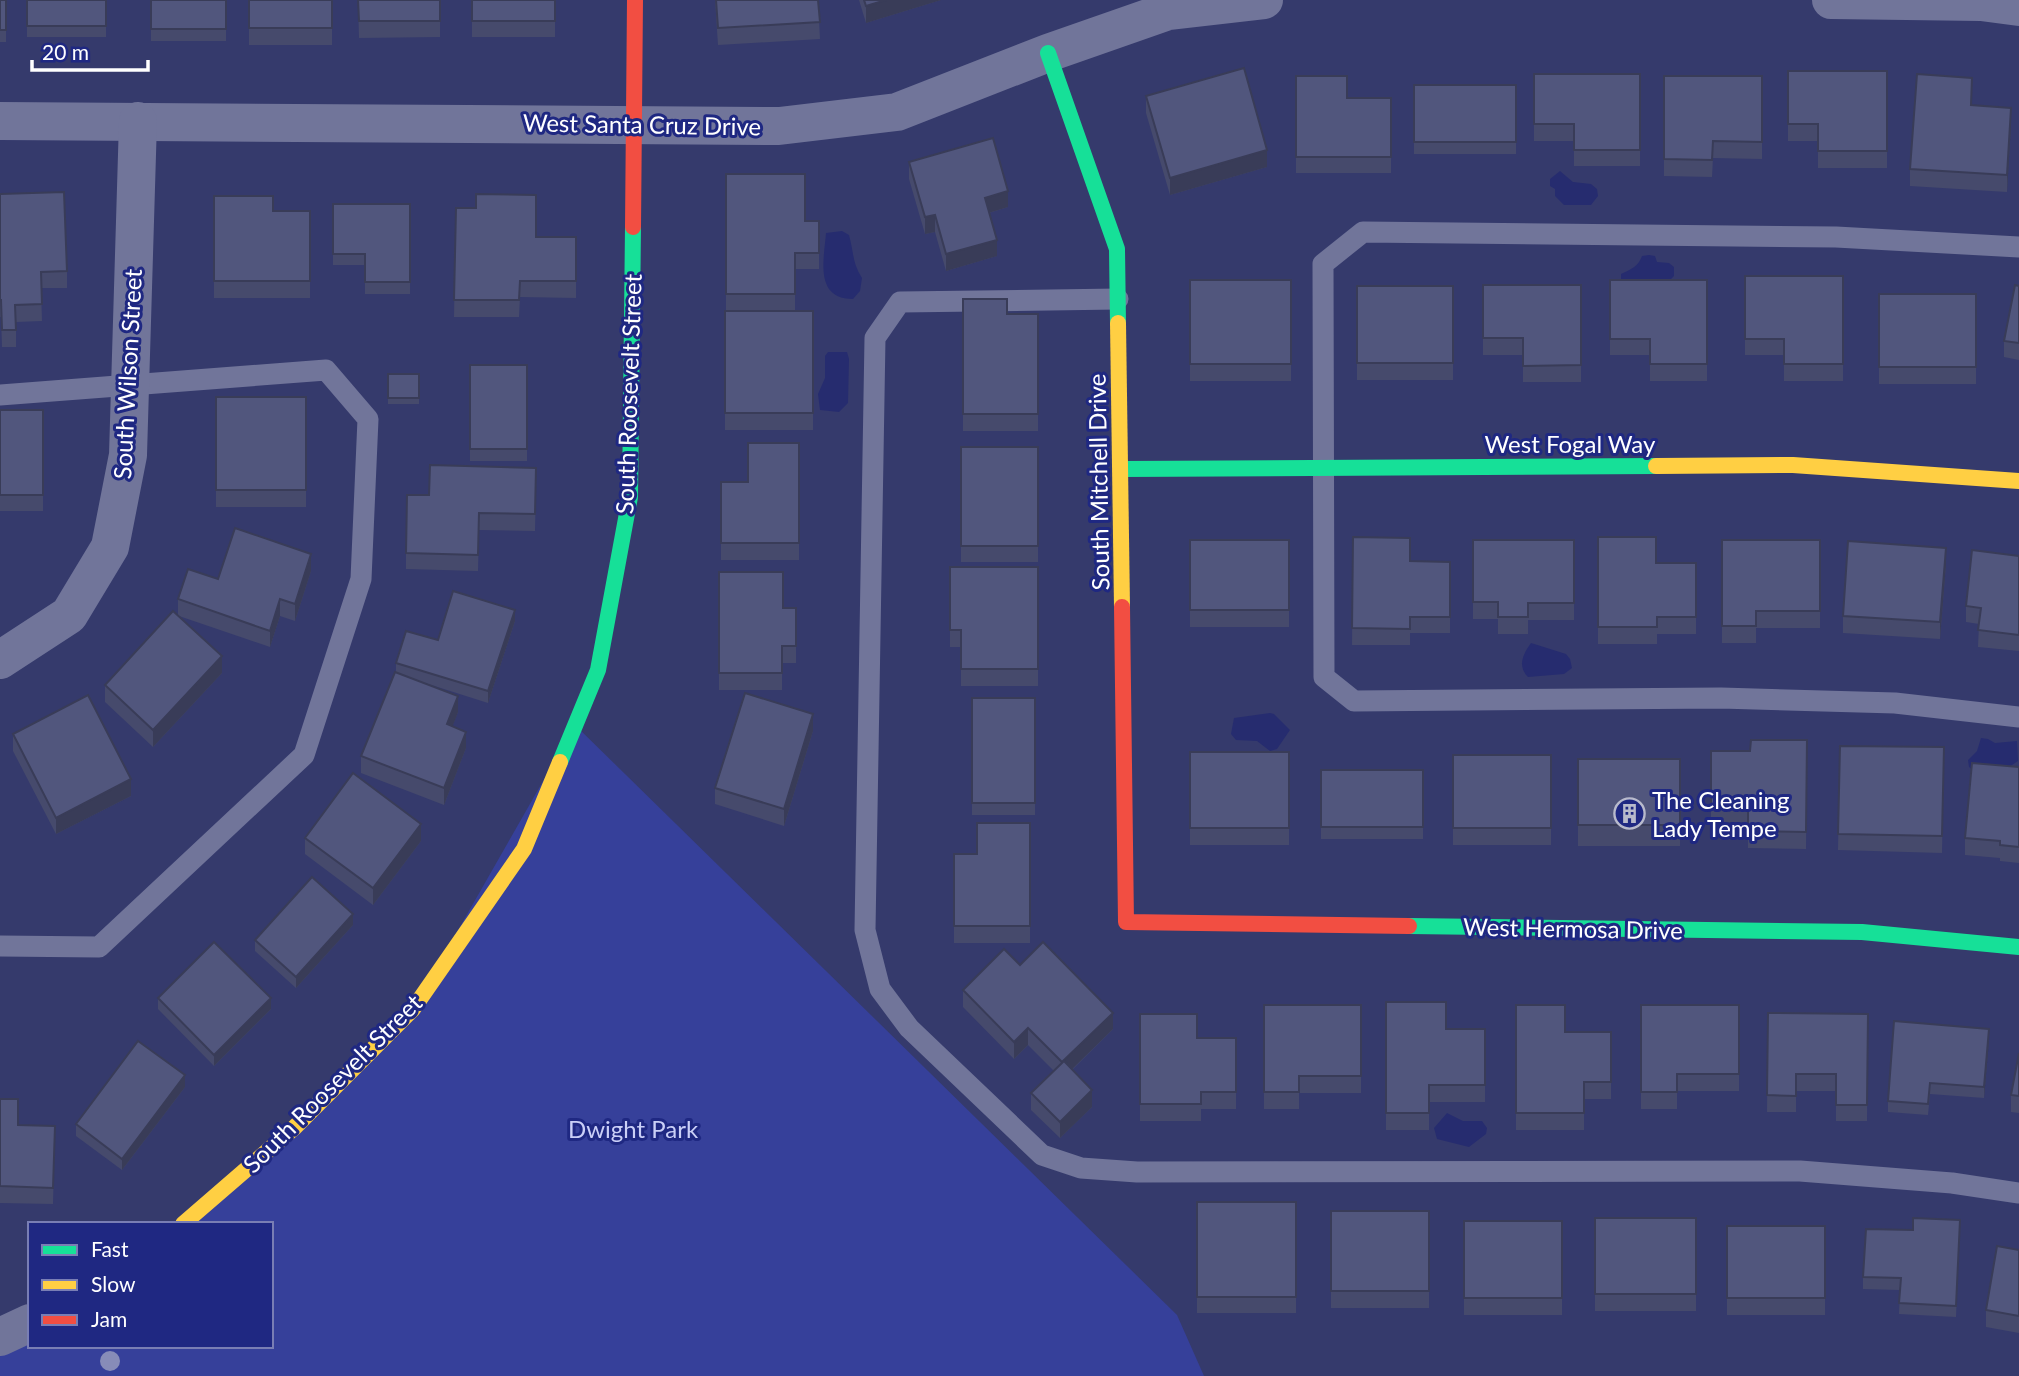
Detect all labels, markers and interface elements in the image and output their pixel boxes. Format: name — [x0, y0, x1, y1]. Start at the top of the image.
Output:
scale bar — [32, 28, 147, 72]
text: 20 m — [42, 39, 89, 64]
street label: West Santa Cruz Drive — [523, 107, 761, 141]
street label: South Wilson Street — [107, 268, 147, 480]
street label: South Roosevelt Street — [609, 273, 647, 515]
street label: South Mitchell Drive — [1082, 373, 1114, 591]
street label: West Fogal Way — [1485, 429, 1656, 458]
place label: The Cleaning Lady Tempe — [1652, 785, 1790, 842]
building icon: The Cleaning Lady Tempe — [1612, 796, 1646, 830]
street label: West Hermosa Drive — [1463, 912, 1683, 944]
street label: South Roosevelt Street — [237, 987, 428, 1178]
park label: Dwight Park — [568, 1114, 699, 1143]
legend — [28, 1222, 273, 1348]
text: Fast — [91, 1236, 129, 1261]
text: Slow — [91, 1271, 136, 1296]
text: Jam — [91, 1306, 127, 1331]

